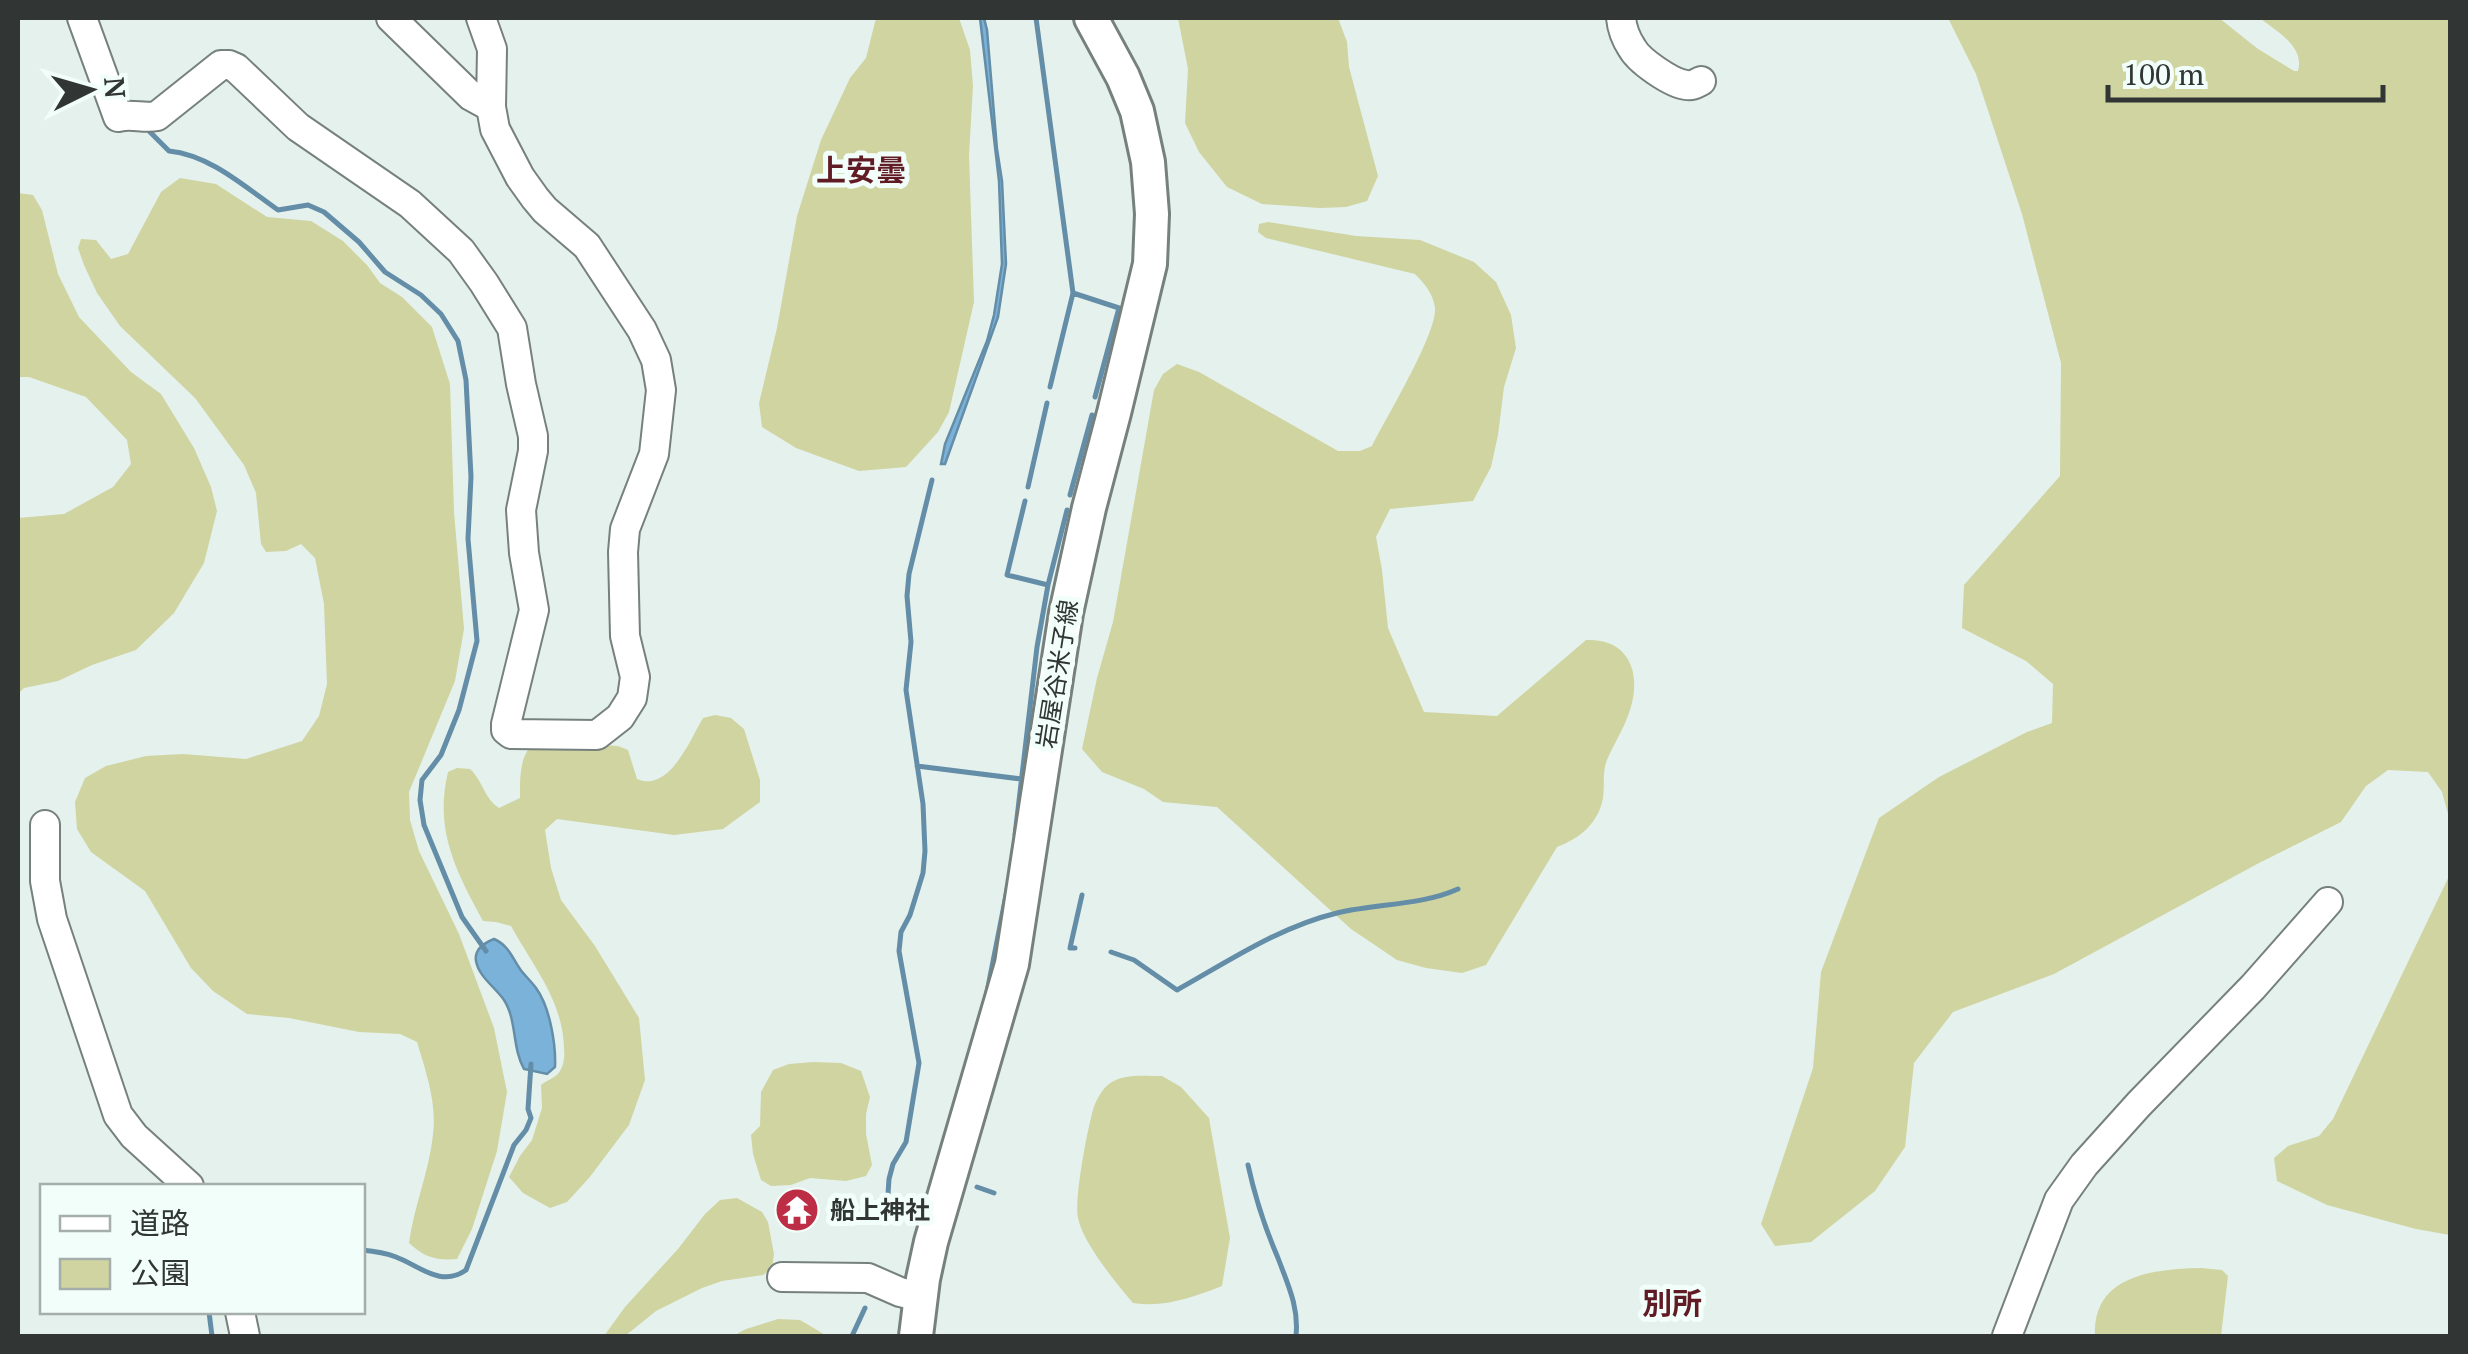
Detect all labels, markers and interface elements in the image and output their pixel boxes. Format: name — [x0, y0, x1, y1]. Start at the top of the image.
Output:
north arrow — [40, 40, 140, 140]
scale bar — [2108, 40, 2383, 102]
text: 100 m — [2123, 54, 2204, 94]
text: N — [96, 76, 135, 100]
district label: 上安曇 — [816, 150, 906, 190]
street label: 岩屋谷米子線 — [1028, 597, 1085, 751]
legend — [40, 1184, 365, 1314]
temple icon: 船上神社 — [774, 1187, 820, 1233]
place label: 船上神社 — [830, 1193, 930, 1226]
text: 道路 — [130, 1203, 190, 1243]
text: 公園 — [130, 1253, 190, 1293]
district label: 別所 — [1642, 1283, 1702, 1323]

